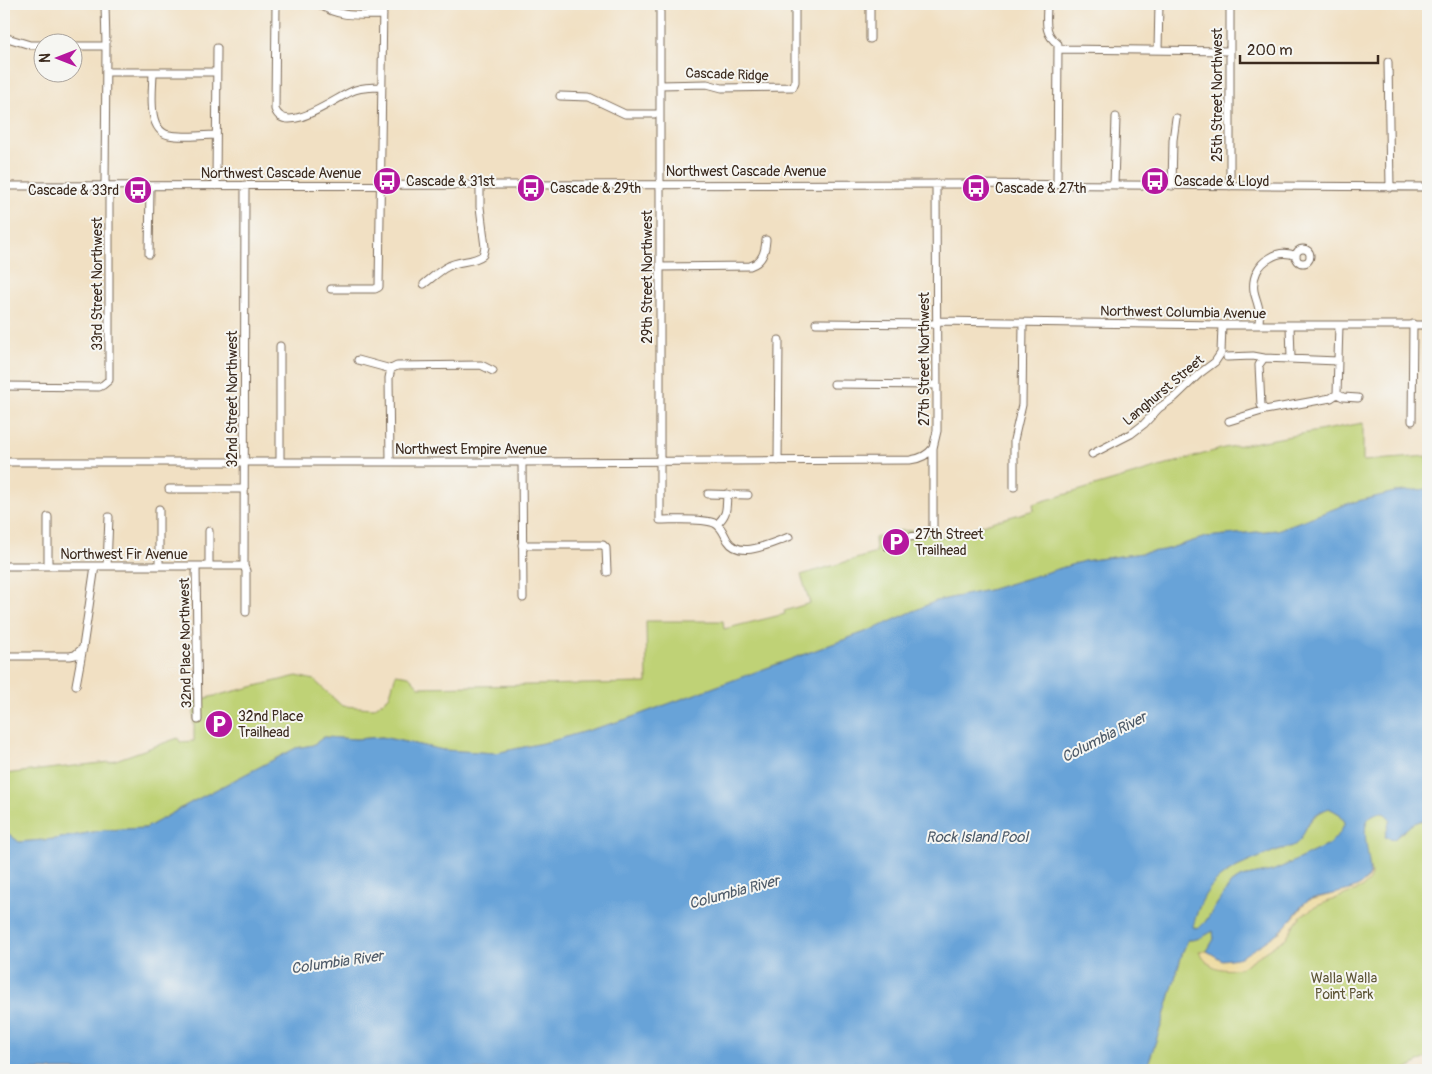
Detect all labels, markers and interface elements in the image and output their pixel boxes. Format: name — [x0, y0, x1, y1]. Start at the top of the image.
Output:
street label: 25th Street Northwest — [1209, 28, 1226, 162]
north arrow — [32, 32, 82, 82]
scale bar — [1240, 32, 1377, 64]
text: 200 m — [1247, 41, 1292, 60]
text: N — [37, 53, 54, 63]
street label: Cascade Ridge — [685, 65, 769, 84]
street label: Northwest Cascade Avenue — [666, 163, 826, 180]
street label: Northwest Cascade Avenue — [201, 165, 361, 182]
bus stop icon: Cascade & 31st — [372, 166, 402, 196]
bus stop icon: Cascade & Lloyd — [1140, 166, 1170, 196]
place label: Cascade & 31st — [406, 173, 495, 190]
bus stop icon: Cascade & 29th — [516, 173, 546, 203]
bus stop icon: Cascade & 27th — [961, 173, 991, 203]
place label: Cascade & Lloyd — [1174, 173, 1269, 190]
bus stop icon: Cascade & 33rd — [123, 175, 153, 205]
place label: Cascade & 29th — [550, 180, 641, 197]
place label: Cascade & 27th — [995, 180, 1086, 197]
place label: Cascade & 33rd — [28, 182, 119, 199]
street label: 29th Street Northwest — [639, 210, 656, 344]
street label: 33rd Street Northwest — [89, 217, 106, 351]
street label: 27th Street Northwest — [916, 292, 933, 426]
street label: Northwest Columbia Avenue — [1100, 303, 1266, 322]
street label: 32nd Street Northwest — [224, 330, 241, 467]
street label: Langhurst Street — [1119, 351, 1208, 429]
street label: Northwest Empire Avenue — [395, 441, 547, 458]
place label: 27th Street Trailhead — [915, 526, 984, 559]
parking icon: 27th Street Trailhead — [881, 527, 911, 557]
street label: Northwest Fir Avenue — [60, 546, 188, 563]
street label: 32nd Place Northwest — [176, 577, 195, 708]
water label: Columbia River — [1059, 707, 1151, 767]
place label: 32nd Place Trailhead — [238, 708, 303, 741]
parking icon: 32nd Place Trailhead — [204, 709, 234, 739]
water label: Rock Island Pool — [926, 828, 1029, 847]
water label: Columbia River — [687, 871, 783, 914]
water label: Columbia River — [290, 946, 386, 978]
park label: Walla Walla Point Park — [1311, 970, 1377, 1003]

